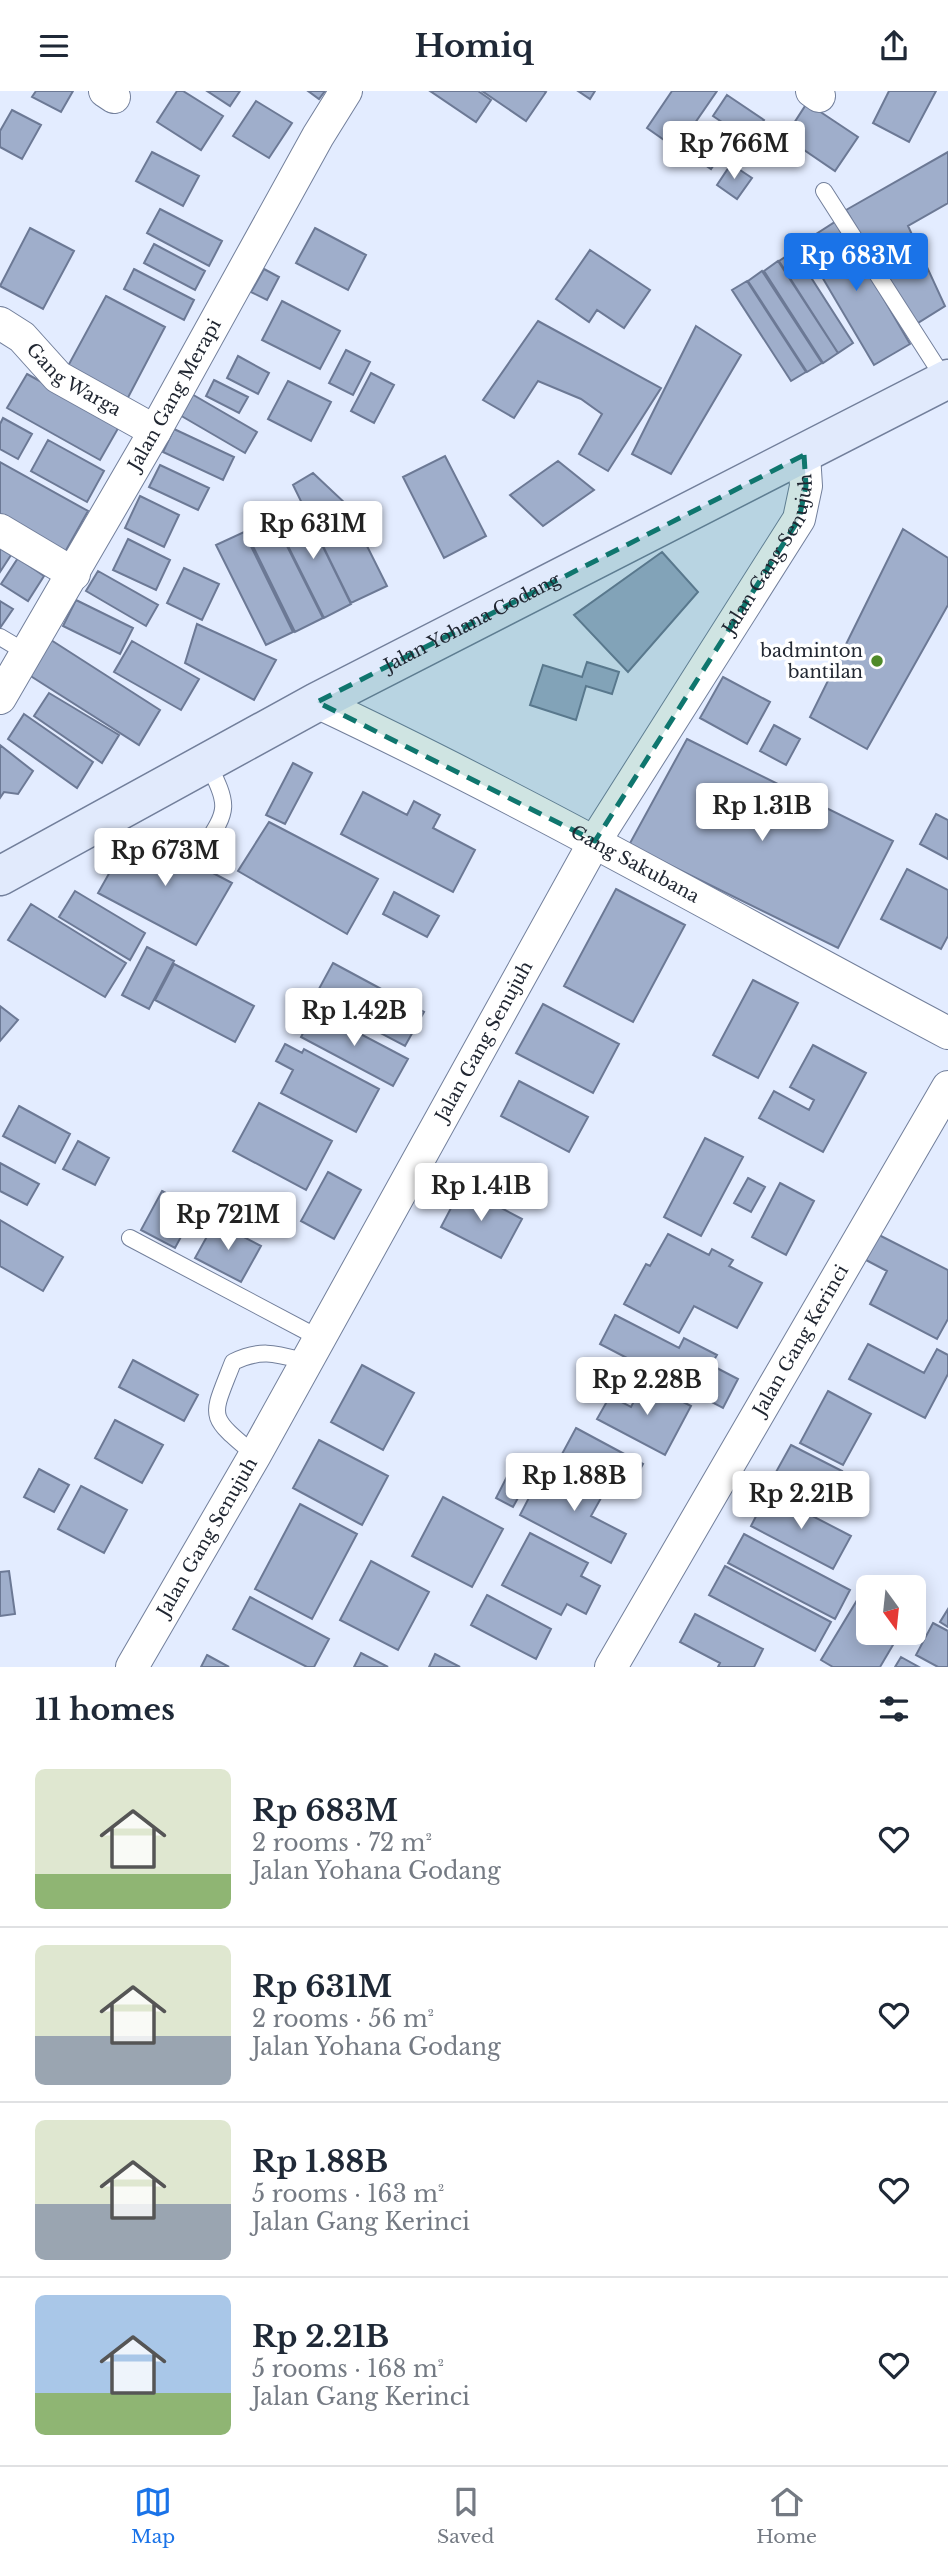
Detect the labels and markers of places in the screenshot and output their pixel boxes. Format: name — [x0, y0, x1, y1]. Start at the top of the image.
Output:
pin: Rp 766M — [669, 122, 799, 181]
pin: Rp 683M — [791, 233, 921, 293]
pin: Rp 631M — [248, 501, 378, 561]
place label: badminton bantilan — [759, 640, 863, 683]
marker: badminton bantilan — [869, 653, 885, 669]
pin: Rp 1.31B — [690, 783, 834, 843]
pin: Rp 673M — [100, 829, 230, 888]
pin: Rp 1.42B — [282, 989, 426, 1048]
pin: Rp 1.41B — [409, 1163, 553, 1223]
pin: Rp 721M — [163, 1193, 293, 1252]
pin: Rp 2.28B — [575, 1357, 719, 1417]
pin: Rp 1.88B — [502, 1453, 646, 1513]
pin: Rp 2.21B — [729, 1471, 873, 1531]

